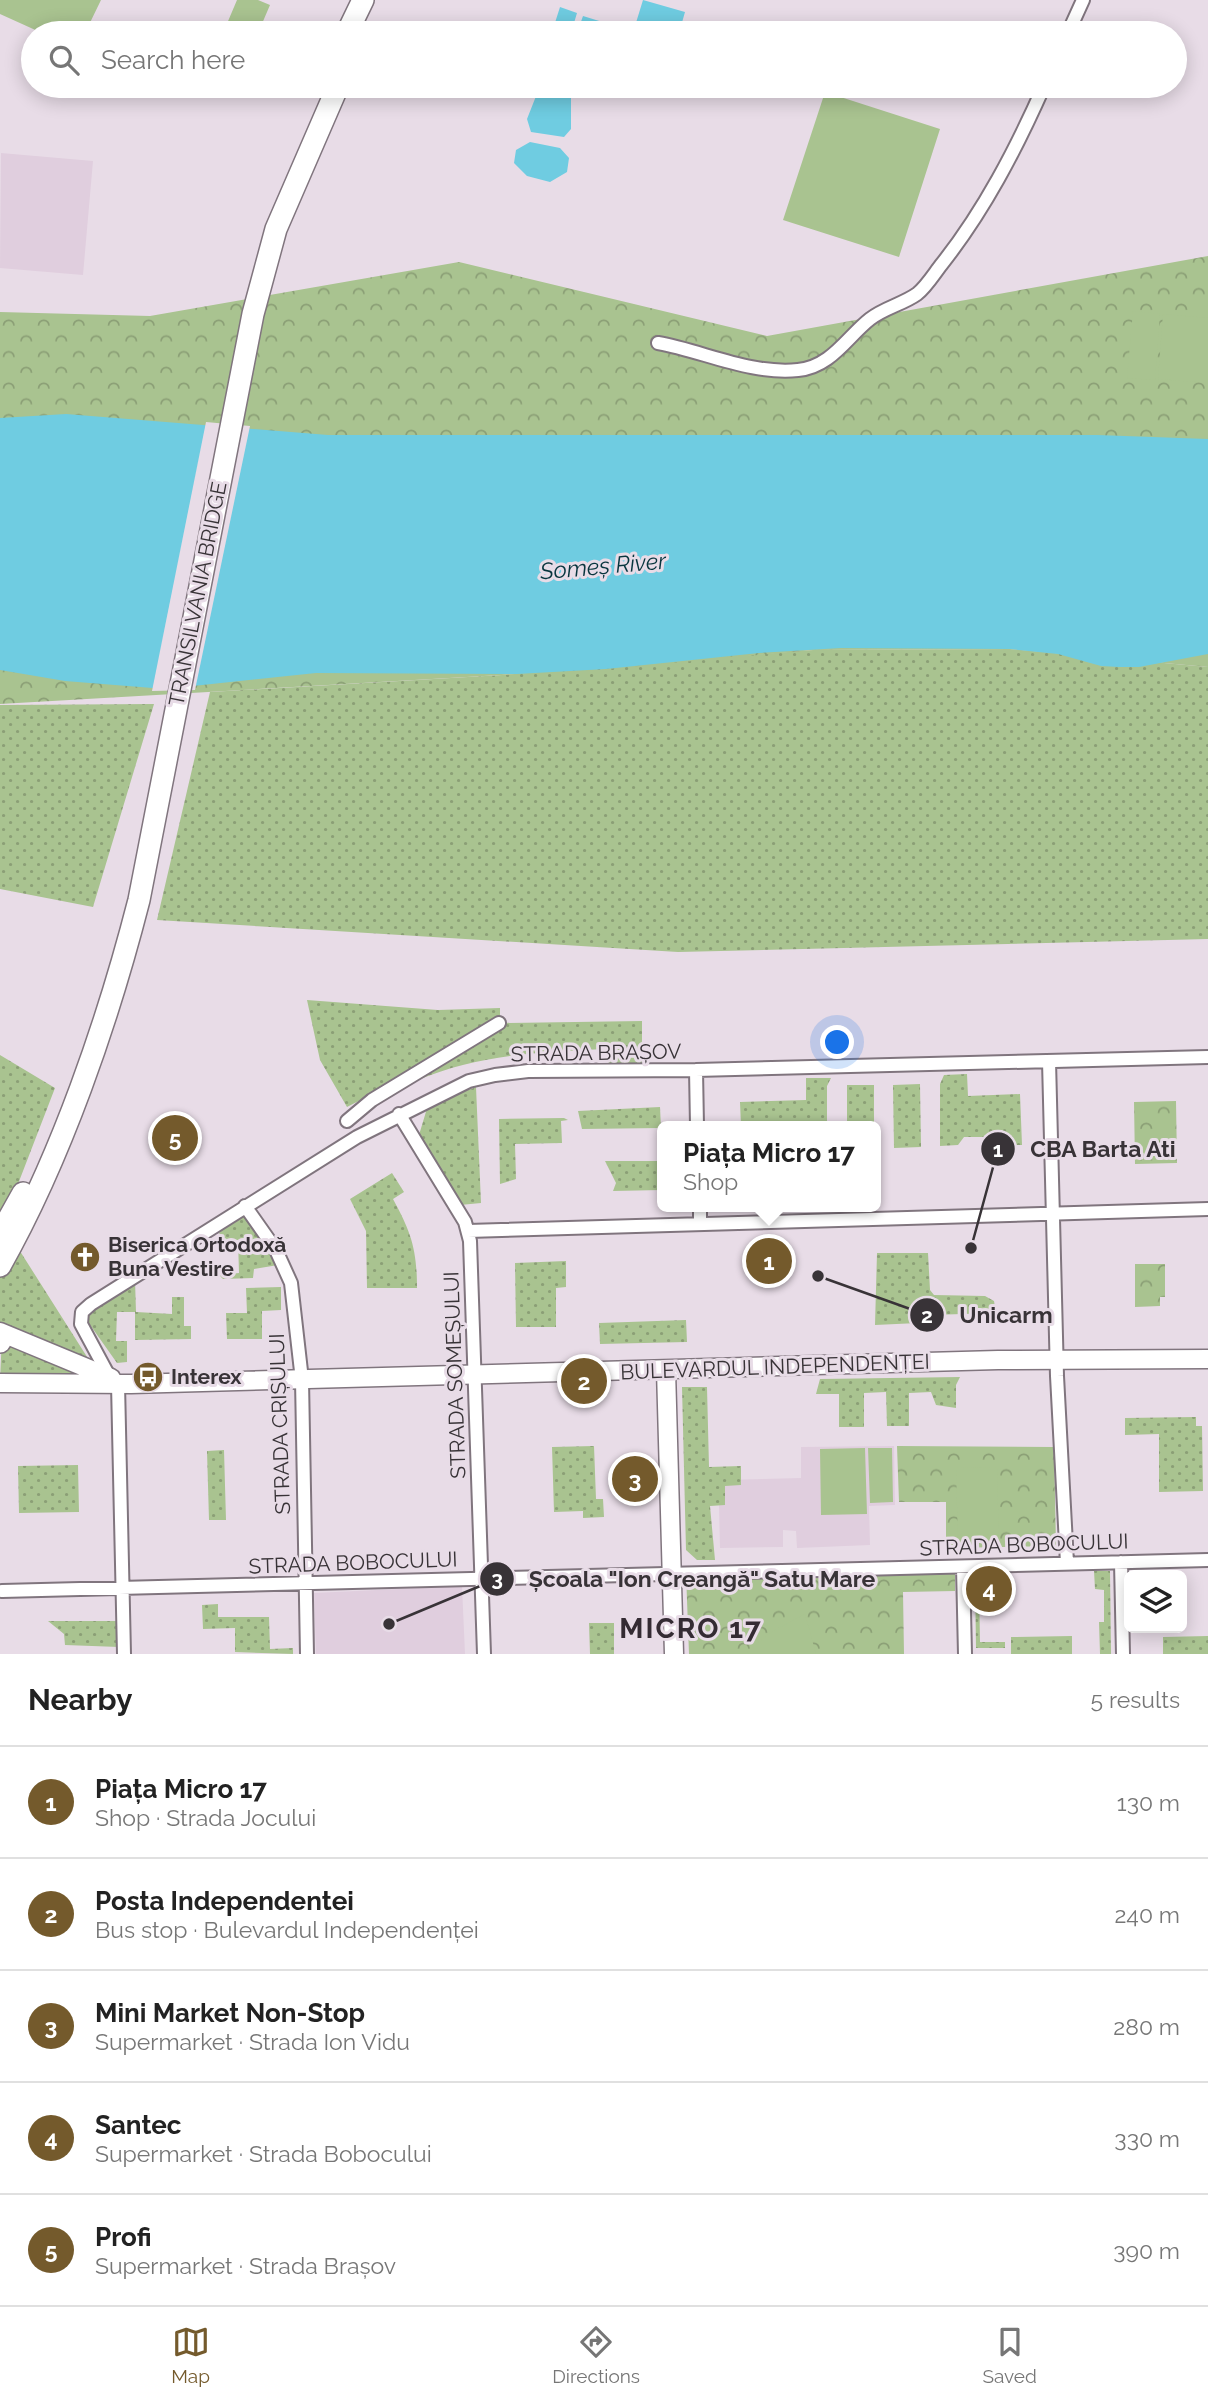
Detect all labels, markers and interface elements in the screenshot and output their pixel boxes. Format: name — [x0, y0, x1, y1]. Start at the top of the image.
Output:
search box — [21, 21, 1187, 98]
icon: search — [45, 41, 83, 79]
text: Search here — [101, 45, 245, 75]
street label: TRANSILVANIA BRIDGE — [163, 480, 232, 708]
water label: Someș River — [538, 546, 668, 585]
your location — [820, 1025, 854, 1059]
street label: STRADA BRAȘOV — [510, 1039, 681, 1066]
pin: 5 — [152, 1112, 198, 1164]
popup — [657, 1121, 881, 1212]
callout: CBA Barta Ati — [981, 1127, 1190, 1171]
text: CBA Barta Ati — [1030, 1135, 1176, 1162]
text: 1 — [993, 1137, 1003, 1162]
text: Piața Micro 17 — [683, 1138, 855, 1168]
text: Shop — [683, 1168, 738, 1195]
place label: Biserica Ortodoxă Buna Vestire — [108, 1232, 286, 1281]
pin: 1 — [746, 1235, 792, 1287]
church icon: Biserica Ortodoxă Buna Vestire — [68, 1240, 102, 1274]
street label: STRADA SOMEȘULUI — [438, 1271, 471, 1479]
callout: Unicarm — [910, 1293, 1066, 1337]
text: Unicarm — [959, 1301, 1053, 1328]
text: 2 — [921, 1303, 933, 1328]
street label: STRADA CRIȘULUI — [264, 1333, 295, 1515]
street label: BULEVARDUL INDEPENDENȚEI — [620, 1349, 930, 1384]
pin: 2 — [561, 1355, 607, 1407]
bus stop icon: Interex — [131, 1360, 165, 1394]
place label: Interex — [171, 1364, 242, 1389]
pin: 3 — [612, 1453, 658, 1505]
street label: STRADA BOBOCULUI — [919, 1528, 1129, 1561]
street label: STRADA BOBOCULUI — [248, 1546, 458, 1579]
callout: Școala "Ion Creangă" Satu Mare — [480, 1557, 890, 1601]
pin: 4 — [966, 1563, 1012, 1615]
text: Școala "Ion Creangă" Satu Mare — [529, 1565, 876, 1592]
text: 3 — [491, 1566, 503, 1591]
map controls — [1124, 1570, 1187, 1633]
button: layers — [1124, 1570, 1187, 1633]
district label: MICRO 17 — [619, 1612, 763, 1645]
text: Nearby — [28, 1682, 132, 1717]
text: 5 results — [1091, 1686, 1180, 1713]
text: Piața Micro 17 — [95, 1774, 267, 1804]
text: 1 — [45, 1789, 57, 1816]
text: 130 m — [1117, 1789, 1180, 1816]
text: Shop · Strada Jocului — [95, 1804, 316, 1831]
text: Posta Independentei — [95, 1886, 354, 1916]
text: 2 — [45, 1901, 57, 1928]
text: 240 m — [1114, 1901, 1180, 1928]
text: Bus stop · Bulevardul Independenței — [95, 1916, 479, 1943]
text: Mini Market Non-Stop — [95, 1998, 365, 2028]
text: 3 — [45, 2013, 57, 2040]
text: 280 m — [1113, 2013, 1180, 2040]
text: Supermarket · Strada Ion Vidu — [95, 2028, 410, 2055]
text: Santec — [95, 2110, 182, 2140]
text: 4 — [44, 2125, 58, 2152]
text: 330 m — [1114, 2125, 1180, 2152]
text: Supermarket · Strada Bobocului — [95, 2140, 432, 2167]
text: Profi — [95, 2222, 151, 2252]
text: 5 — [45, 2237, 57, 2264]
text: 390 m — [1113, 2237, 1180, 2264]
text: Supermarket · Strada Brașov — [95, 2252, 396, 2279]
tab: Map — [171, 2323, 210, 2387]
tab: Directions — [552, 2323, 640, 2387]
tab: Saved — [982, 2323, 1037, 2387]

